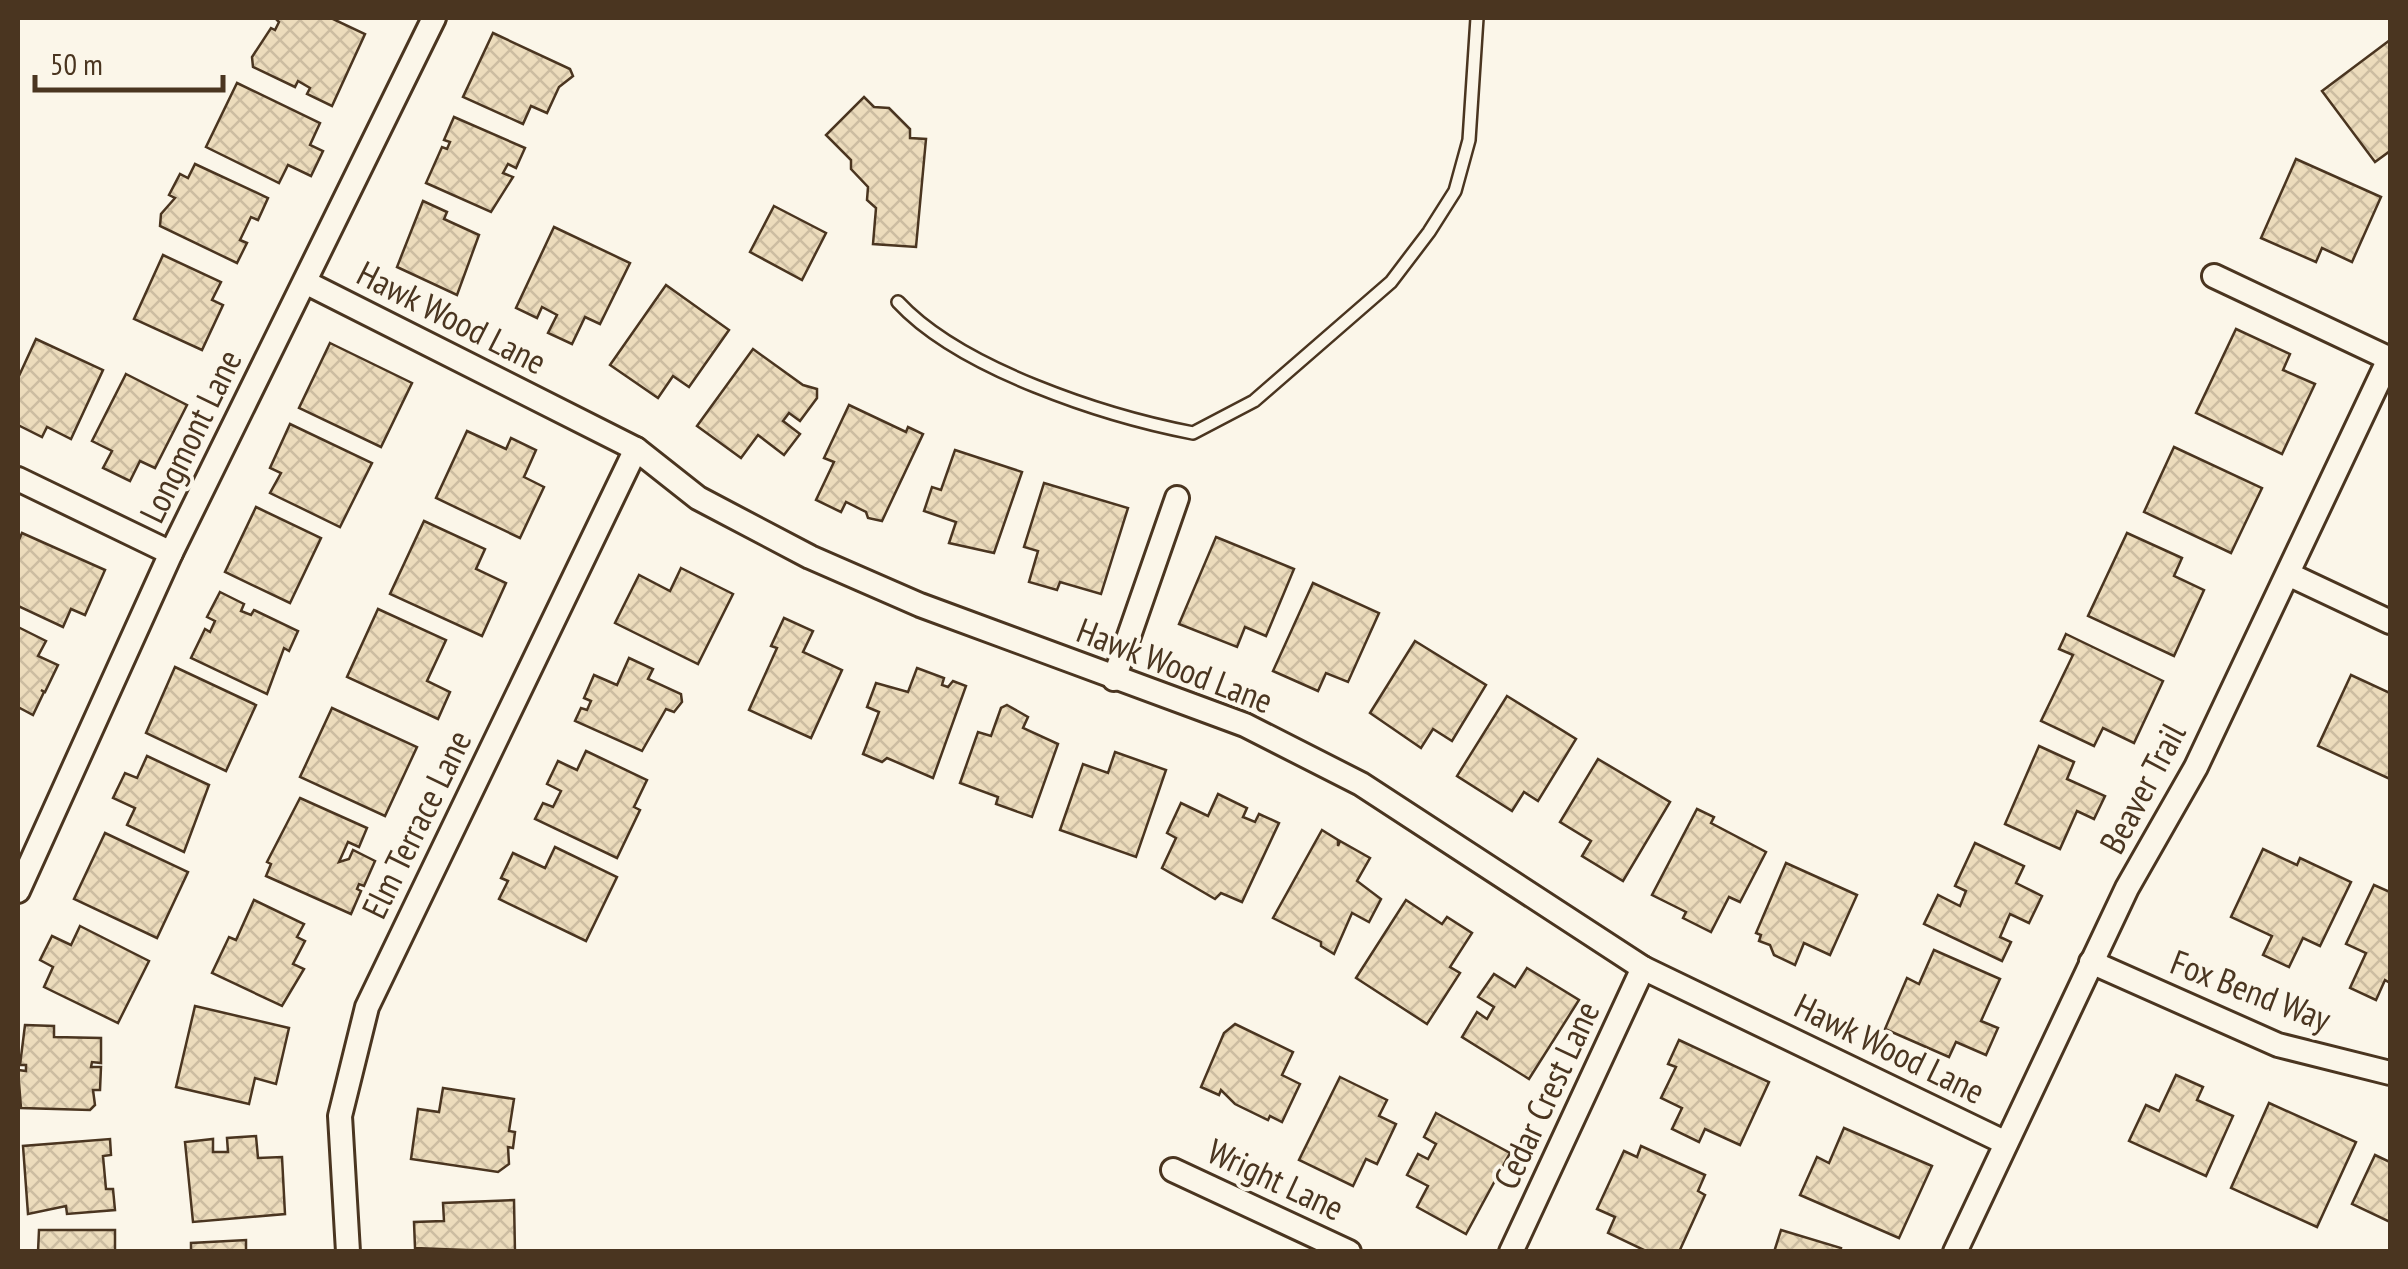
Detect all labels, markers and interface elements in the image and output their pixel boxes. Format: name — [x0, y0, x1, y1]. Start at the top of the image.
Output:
scale bar — [35, 30, 222, 92]
text: 50 m — [50, 44, 103, 83]
street label: Hawk Wood Lane — [350, 250, 554, 384]
street label: Longmont Lane — [128, 342, 252, 530]
street label: Hawk Wood Lane — [1071, 607, 1279, 723]
street label: Beaver Trail — [2089, 715, 2195, 861]
street label: Elm Terrace Lane — [351, 722, 481, 926]
street label: Fox Bend Way — [2164, 938, 2338, 1042]
street label: Hawk Wood Lane — [1787, 982, 1993, 1114]
street label: Cedar Crest Lane — [1482, 994, 1610, 1196]
street label: Wright Lane — [1201, 1128, 1351, 1230]

